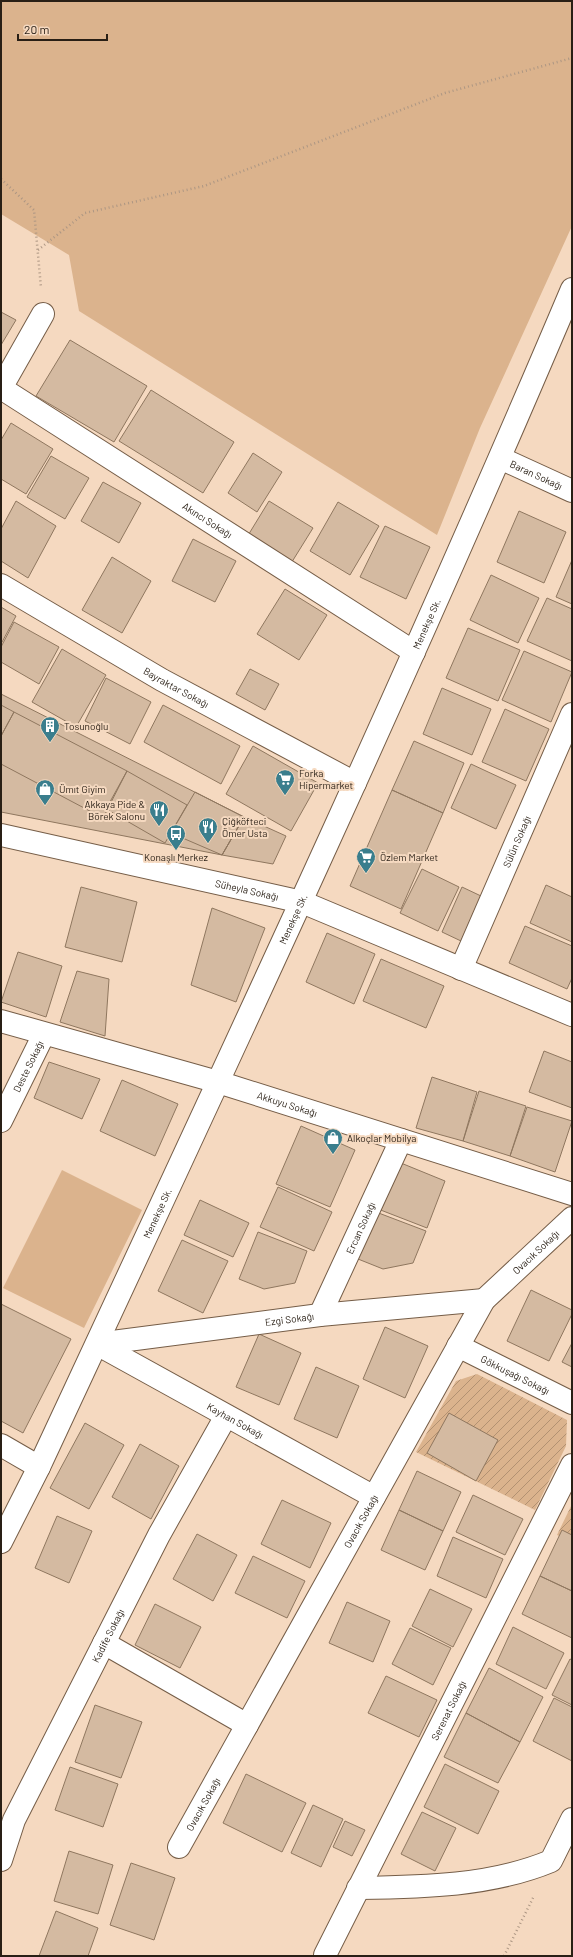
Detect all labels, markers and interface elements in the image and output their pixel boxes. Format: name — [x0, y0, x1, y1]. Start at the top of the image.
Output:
scale bar — [18, 16, 107, 42]
text: 20 m — [24, 22, 50, 36]
street label: Baran Sokağı — [508, 457, 564, 492]
street label: Akıncı Sokağı — [180, 500, 235, 540]
street label: Menekşe Sk. — [410, 597, 443, 651]
street label: Bayraktar Sokağı — [141, 664, 211, 710]
building icon: Tosunoğlu — [39, 715, 61, 743]
place label: Tosunoğlu — [64, 720, 108, 732]
place label: Forka Hipermarket — [299, 767, 354, 791]
supermarket icon: Forka Hipermarket — [274, 768, 296, 796]
shop icon: Ümıt Giyim — [34, 778, 56, 806]
place label: Ümıt Giyim — [59, 783, 106, 795]
place label: Akkaya Pide & Börek Salonu — [85, 798, 145, 822]
restaurant icon: Akkaya Pide & Börek Salonu — [148, 799, 170, 827]
street label: Sülün Sokağı — [500, 814, 533, 869]
place label: Çiğköfteci Ömer Usta — [222, 815, 267, 839]
restaurant icon: Çiğköfteci Ömer Usta — [197, 816, 219, 844]
bus stop icon: Konaşlı Merkez — [165, 823, 187, 851]
supermarket icon: Özlem Market — [355, 846, 377, 874]
place label: Konaşlı Merkez — [144, 851, 208, 863]
place label: Özlem Market — [380, 851, 439, 863]
street label: Süheyla Sokağı — [214, 877, 280, 903]
street label: Menekşe Sk. — [276, 892, 310, 946]
street label: Deste Sokağı — [10, 1039, 46, 1094]
street label: Akkuyu Sokağı — [256, 1089, 319, 1119]
shop icon: Alkoçlar Mobilya — [322, 1127, 344, 1155]
place label: Alkoçlar Mobilya — [347, 1132, 416, 1144]
street label: Menekşe Sk. — [140, 1186, 174, 1240]
street label: Ercan Sokağı — [343, 1200, 378, 1256]
street label: Ovacık Sokağı — [510, 1227, 561, 1276]
street label: Ezgi Sokağı — [264, 1310, 315, 1328]
street label: Gökkuşağı Sokağı — [479, 1352, 552, 1397]
street label: Kayhan Sokağı — [205, 1400, 266, 1441]
street label: Ovacık Sokağı — [341, 1492, 380, 1550]
street label: Kadife Sokağı — [89, 1607, 126, 1664]
street label: Serenat Sokağı — [428, 1679, 468, 1742]
street label: Ovacık Sokağı — [183, 1775, 223, 1833]

